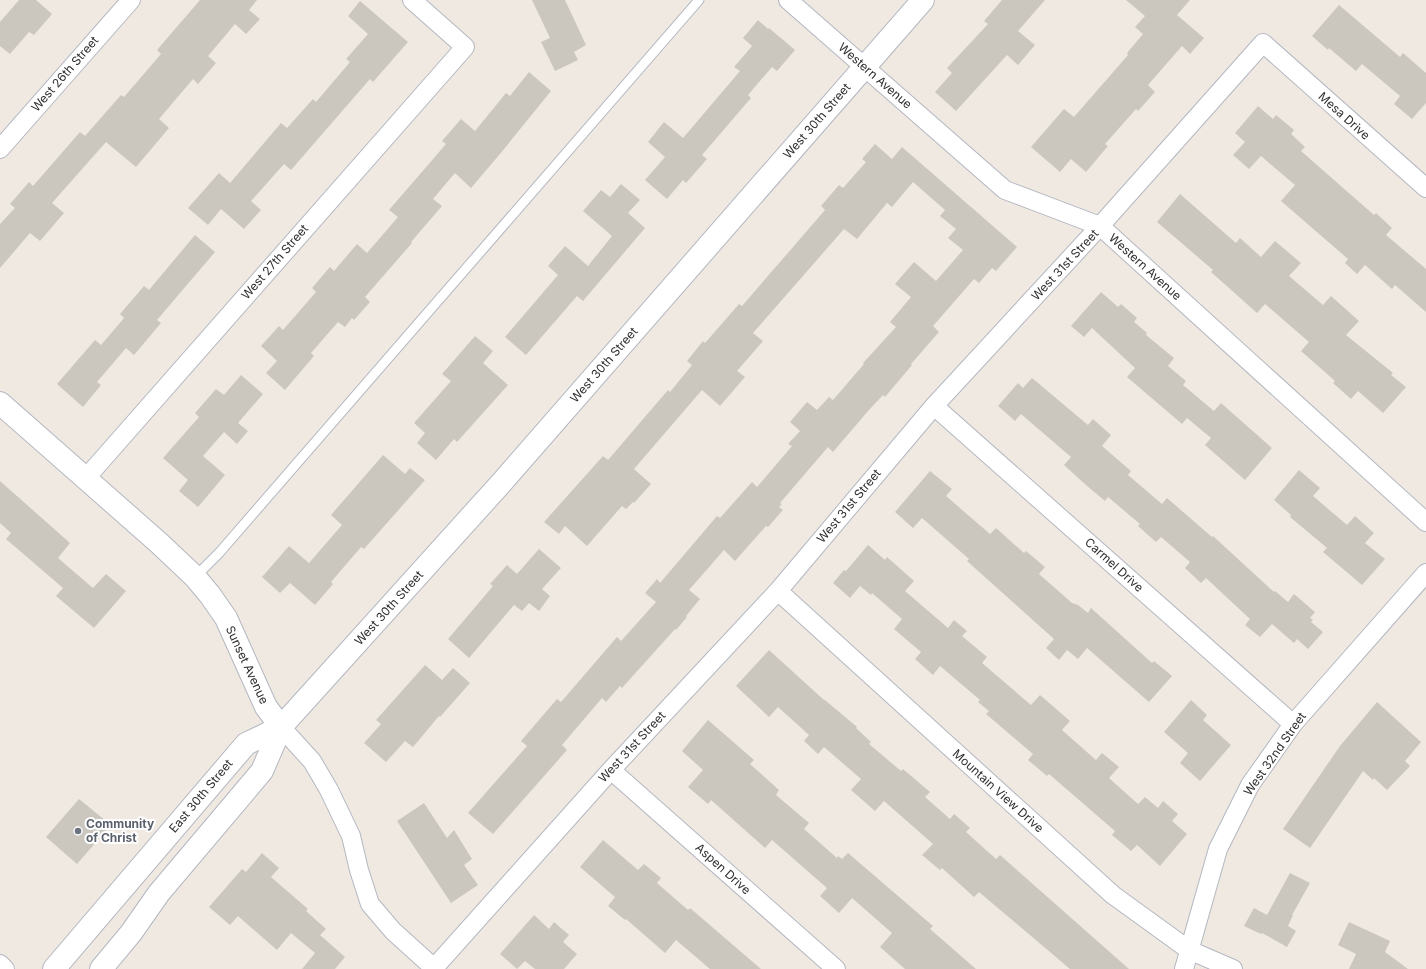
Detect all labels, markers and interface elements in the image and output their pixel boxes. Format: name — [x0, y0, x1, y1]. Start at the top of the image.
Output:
street label: West 26th Street — [28, 33, 101, 114]
street label: Western Avenue — [835, 40, 915, 112]
street label: West 30th Street — [780, 80, 854, 162]
street label: Mesa Drive — [1316, 89, 1373, 143]
street label: West 27th Street — [238, 221, 311, 302]
street label: West 31st Street — [1028, 226, 1101, 303]
street label: Western Avenue — [1106, 230, 1185, 303]
street label: West 30th Street — [567, 324, 641, 406]
street label: West 31st Street — [813, 466, 884, 546]
street label: Carmel Drive — [1082, 534, 1147, 595]
street label: West 30th Street — [351, 567, 426, 648]
street label: Sunset Avenue — [223, 623, 272, 706]
street label: West 31st Street — [595, 708, 668, 785]
street label: West 32nd Street — [1240, 709, 1309, 798]
street label: Mountain View Drive — [950, 746, 1047, 835]
street label: East 30th Street — [166, 756, 236, 835]
place label: Community of Christ — [86, 816, 155, 845]
marker: Community of Christ — [73, 826, 83, 836]
street label: Aspen Drive — [693, 840, 754, 897]

